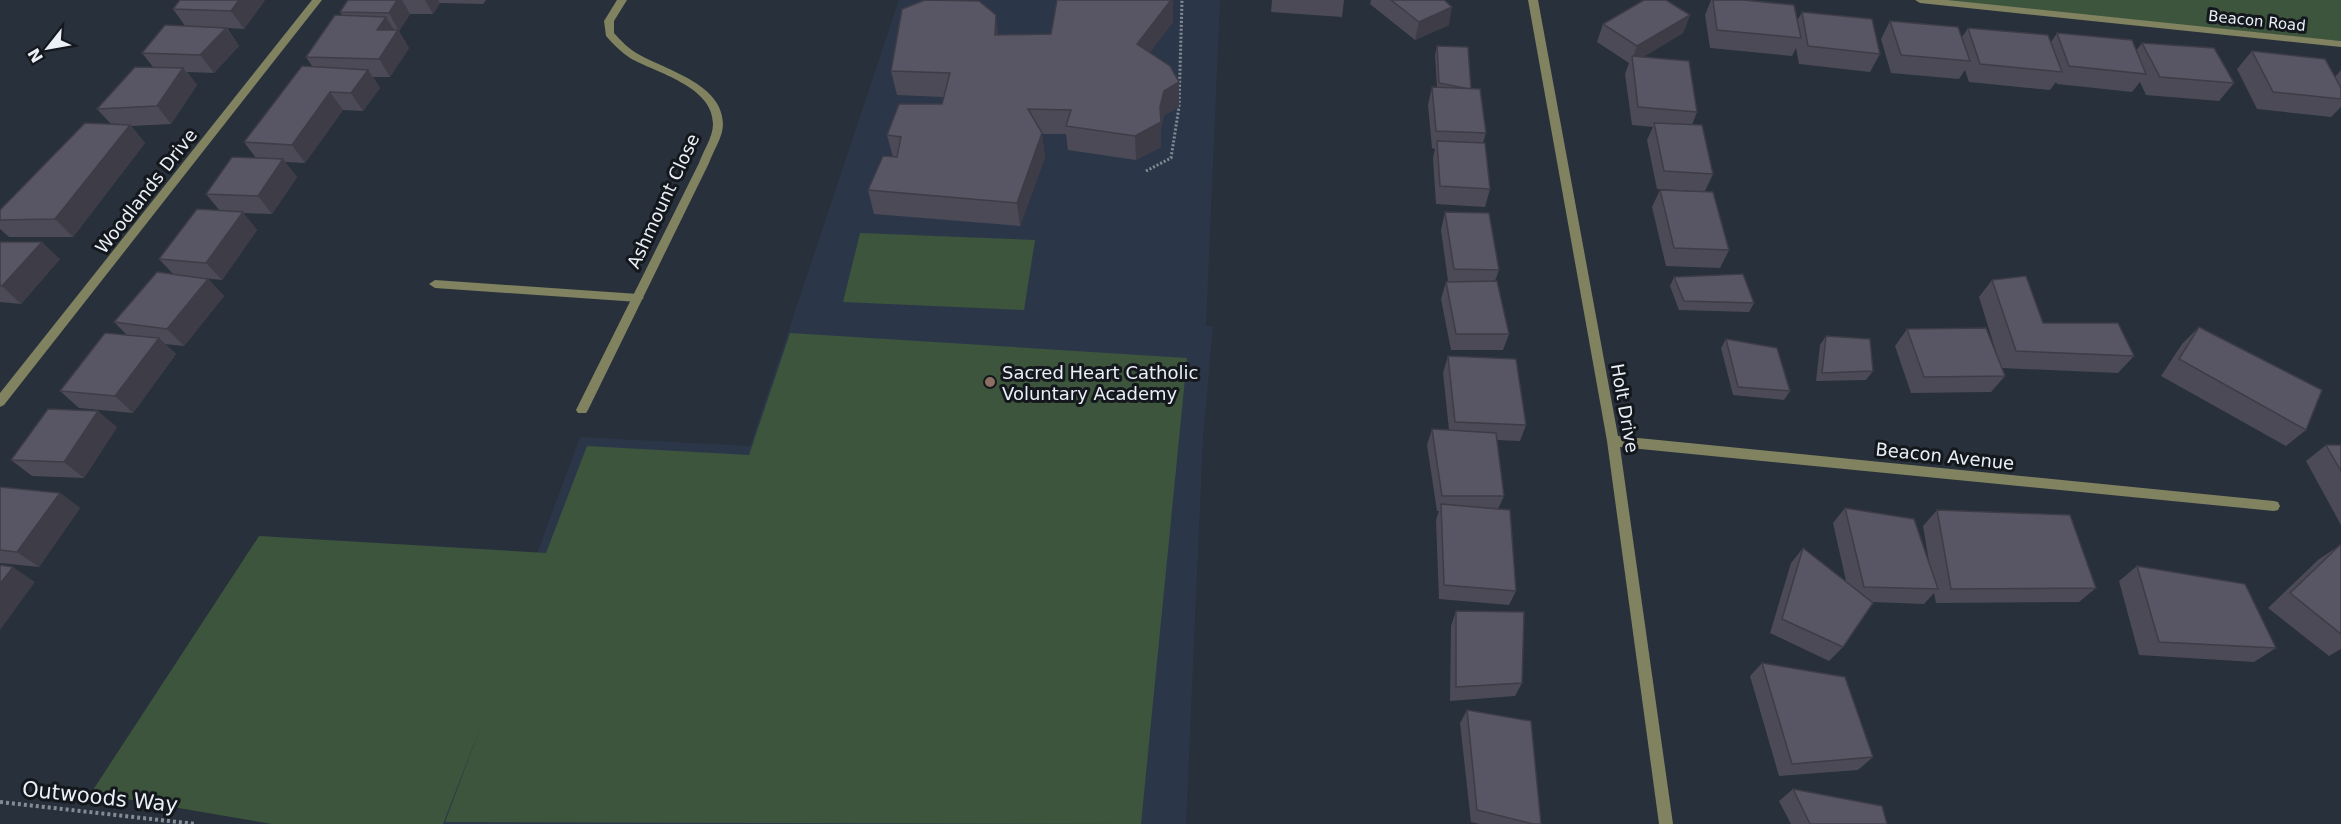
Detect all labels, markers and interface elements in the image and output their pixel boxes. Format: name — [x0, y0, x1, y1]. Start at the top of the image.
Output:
street label: Beacon Road — [2207, 7, 2307, 35]
north arrow — [18, 18, 78, 78]
text: N — [24, 45, 47, 66]
street label: Woodlands Drive — [91, 125, 201, 257]
street label: Ashmount Close — [623, 130, 703, 272]
place label: Sacred Heart Catholic Voluntary Academy — [1002, 362, 1198, 404]
street label: Holt Drive — [1607, 362, 1643, 454]
marker: Sacred Heart Catholic Voluntary Academy — [983, 375, 997, 389]
street label: Beacon Avenue — [1875, 438, 2015, 474]
street label: Outwoods Way — [21, 777, 179, 817]

